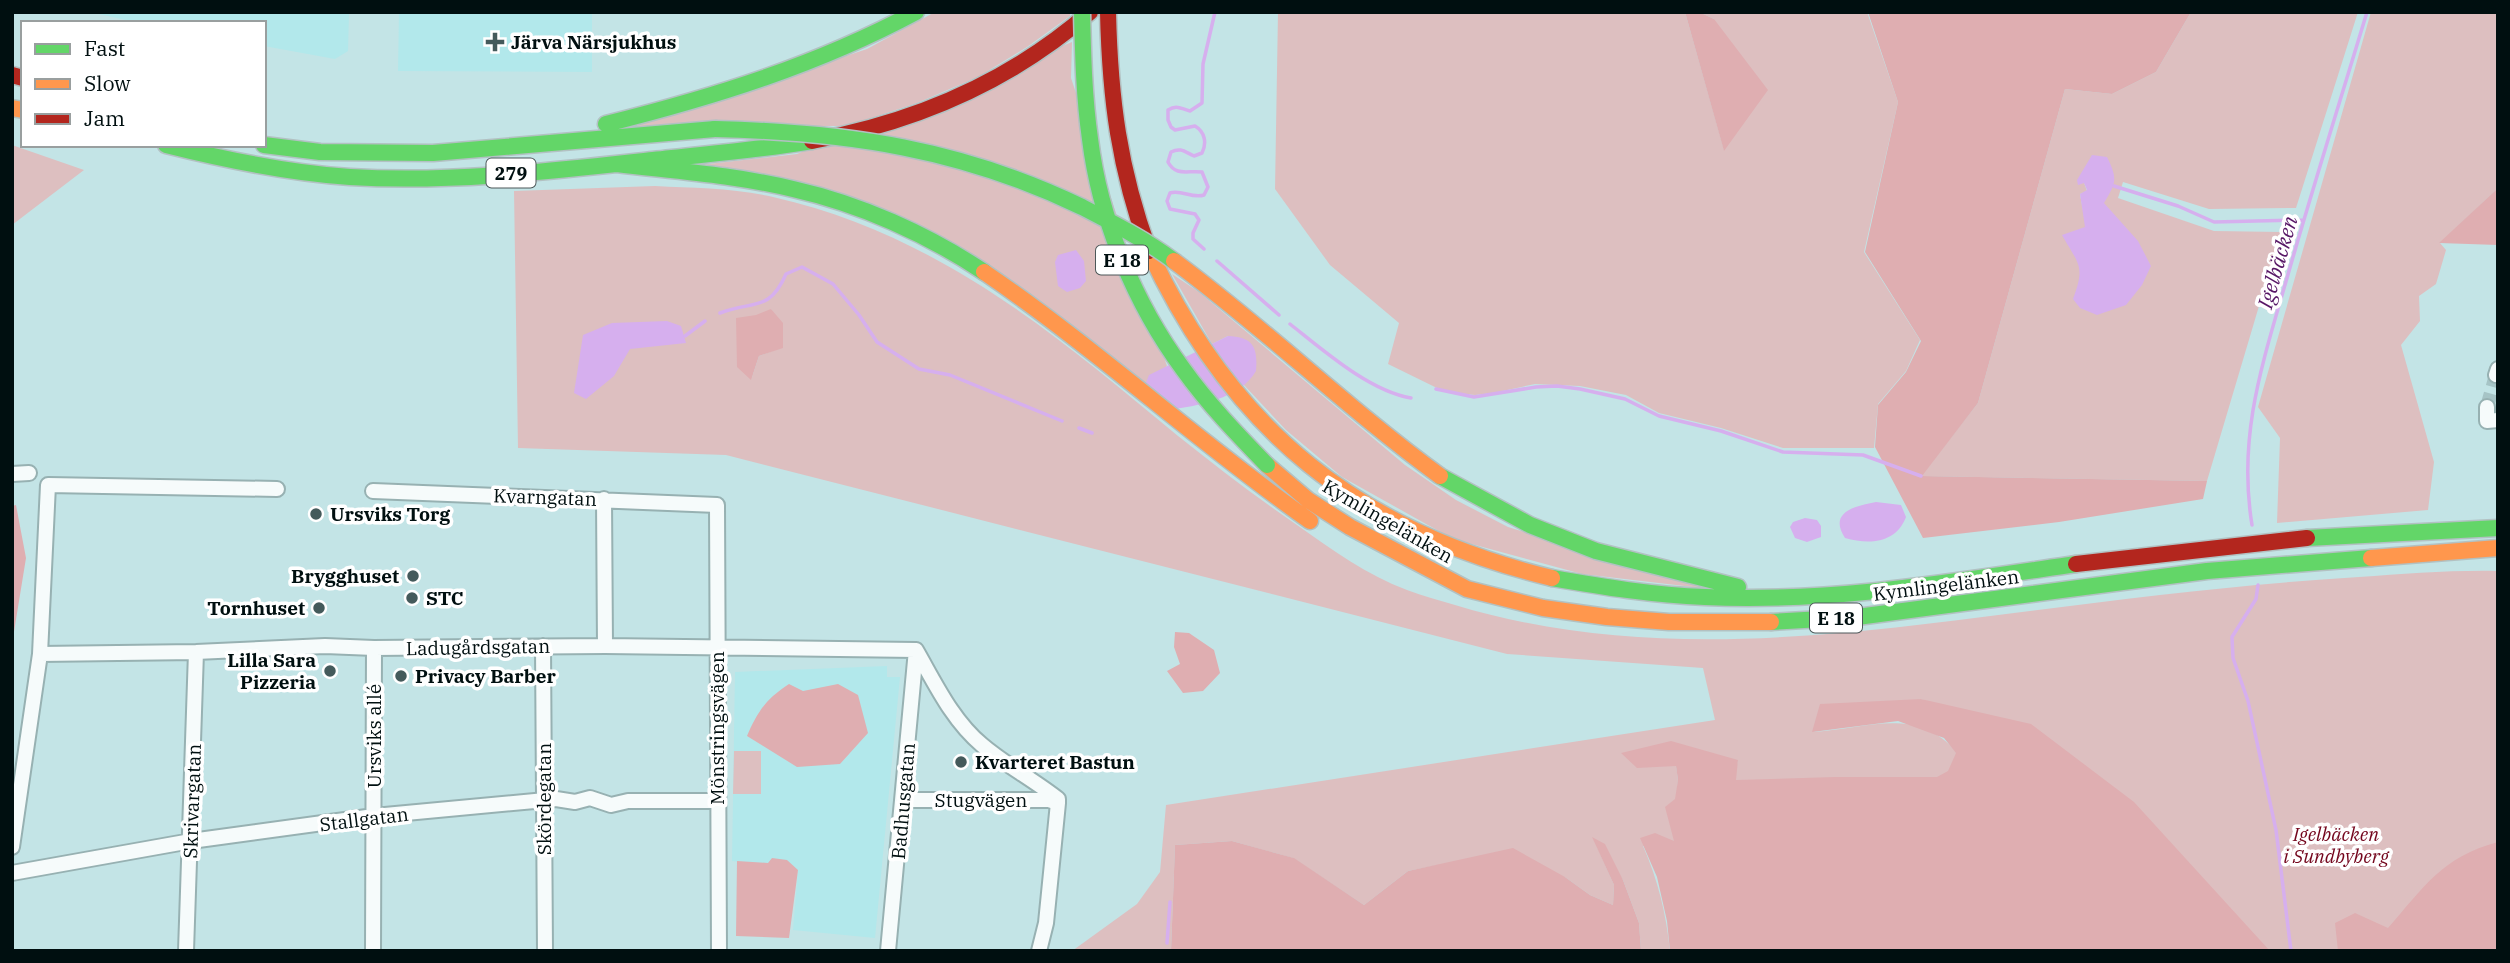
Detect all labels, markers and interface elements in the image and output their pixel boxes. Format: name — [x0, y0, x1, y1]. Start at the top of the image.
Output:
legend — [21, 21, 266, 147]
place label: Järva Närsjukhus — [511, 30, 676, 54]
marker: Järva Närsjukhus — [485, 32, 505, 52]
text: Fast — [84, 34, 125, 62]
text: Slow — [84, 69, 131, 97]
text: Jam — [84, 104, 125, 132]
road number: 279 — [486, 158, 536, 188]
water label: Igelbäcken — [2250, 212, 2304, 313]
road number: E 18 — [1096, 246, 1148, 274]
street label: Kymlingelänken — [1318, 474, 1458, 568]
street label: Kvarngatan — [493, 483, 597, 511]
place label: Ursviks Torg — [330, 502, 450, 526]
marker: Ursviks Torg — [308, 506, 324, 522]
place label: Brygghuset — [291, 564, 399, 588]
street label: Kymlingelänken — [1872, 564, 2020, 606]
marker: Brygghuset — [405, 568, 421, 584]
place label: STC — [426, 586, 463, 610]
marker: STC — [404, 590, 420, 606]
place label: Tornhuset — [207, 596, 305, 620]
marker: Tornhuset — [311, 600, 327, 616]
road number: E 18 — [1810, 604, 1862, 632]
street label: Ladugårdsgatan — [406, 634, 550, 660]
place label: Lilla Sara Pizzeria — [227, 648, 316, 694]
street label: Mönstringsvägen — [705, 651, 729, 805]
marker: Lilla Sara Pizzeria — [322, 663, 338, 679]
place label: Privacy Barber — [415, 664, 556, 688]
marker: Privacy Barber — [393, 668, 409, 684]
street label: Ursviks allé — [362, 684, 386, 788]
street label: Badhusgatan — [886, 742, 920, 860]
street label: Skrivargatan — [178, 743, 206, 859]
street label: Skördegatan — [532, 743, 556, 855]
place label: Kvarteret Bastun — [975, 750, 1135, 774]
marker: Kvarteret Bastun — [953, 754, 969, 770]
street label: Stugvägen — [935, 788, 1027, 812]
street label: Stallgatan — [318, 802, 410, 836]
park label: Igelbäcken i Sundbyberg — [2283, 822, 2390, 868]

